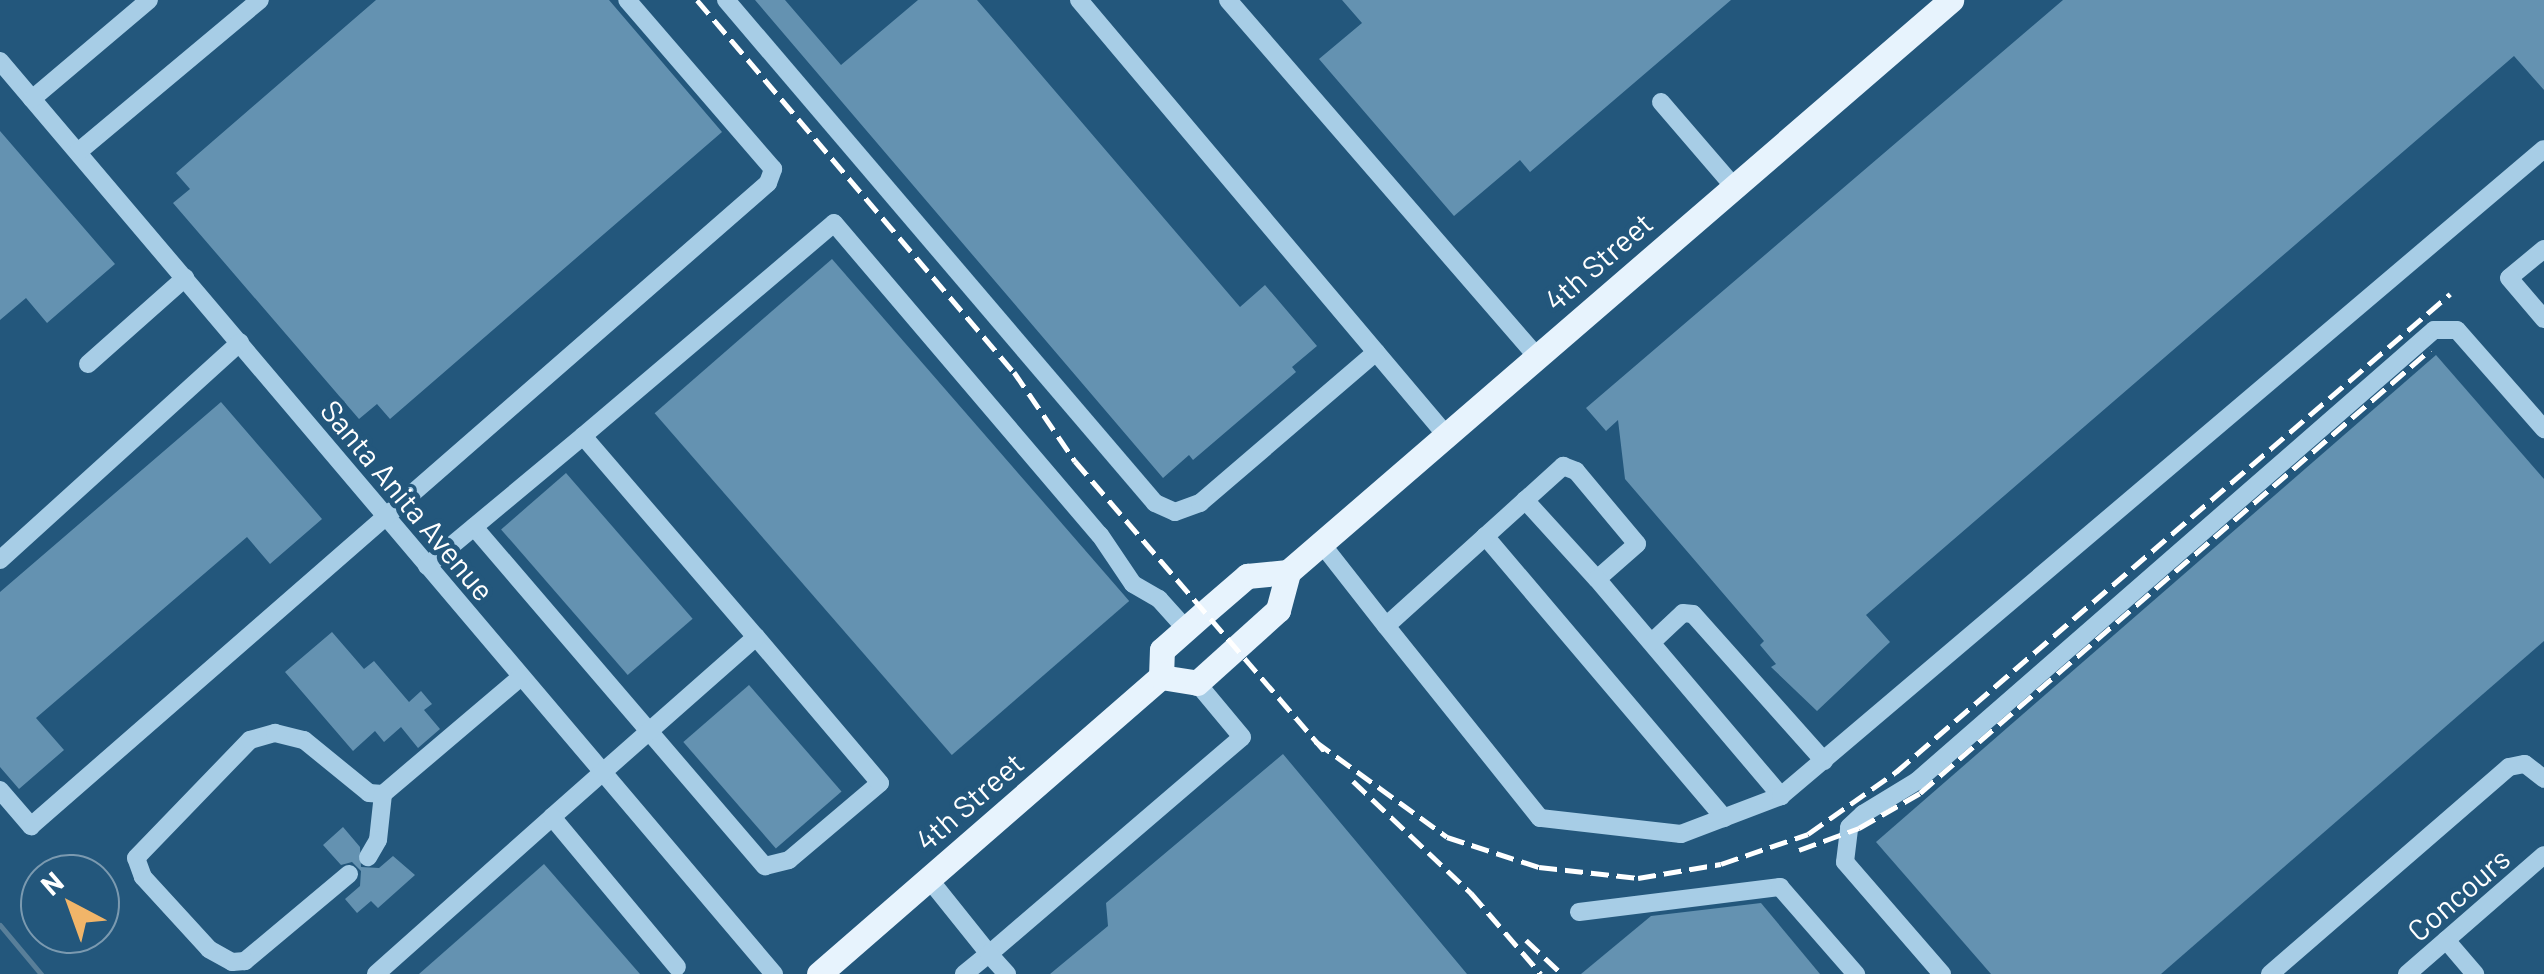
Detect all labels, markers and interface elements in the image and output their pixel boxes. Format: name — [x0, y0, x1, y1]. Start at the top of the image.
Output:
street label: 4th Street — [1537, 204, 1659, 318]
street label: Santa Anita Avenue — [314, 392, 502, 608]
street label: 4th Street — [908, 744, 1030, 858]
street label: Concours — [2400, 840, 2516, 948]
north arrow — [20, 854, 120, 954]
text: N — [33, 864, 70, 902]

